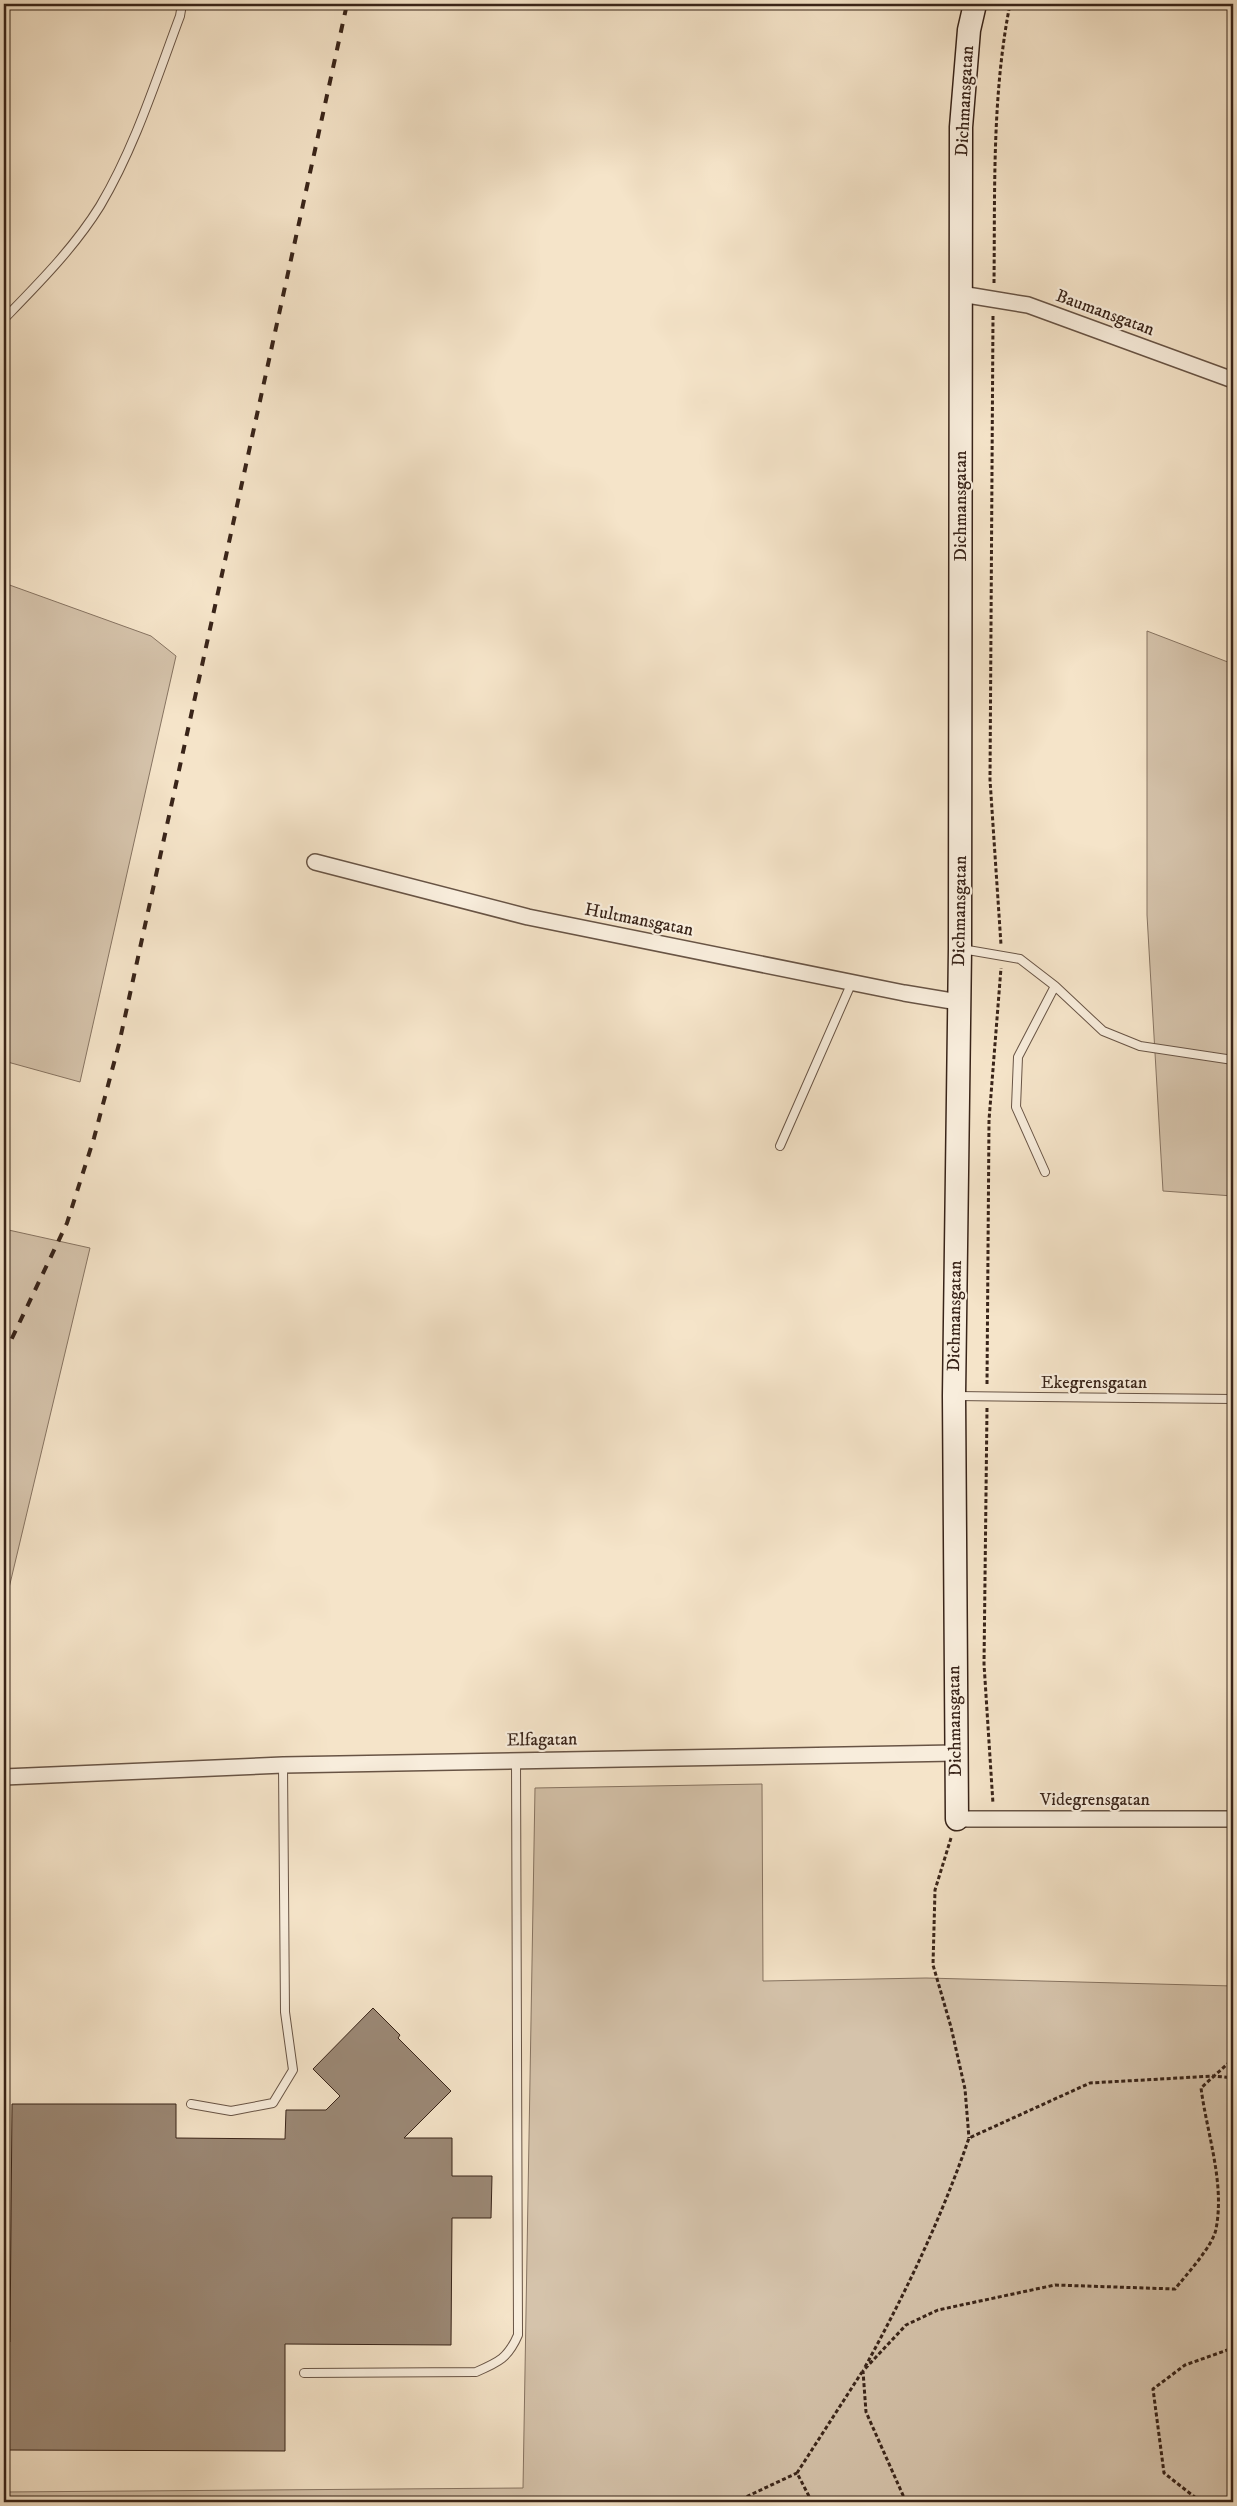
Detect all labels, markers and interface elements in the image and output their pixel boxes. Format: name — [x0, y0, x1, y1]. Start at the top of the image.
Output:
street label: Dichmansgatan — [951, 44, 979, 157]
street label: Baumansgatan — [1053, 285, 1158, 341]
street label: Dichmansgatan — [950, 450, 972, 562]
street label: Dichmansgatan — [948, 855, 972, 967]
street label: Hultmansgatan — [583, 899, 696, 941]
street label: Dichmansgatan — [943, 1260, 967, 1372]
street label: Ekegrensgatan — [1041, 1372, 1148, 1394]
street label: Dichmansgatan — [943, 1665, 967, 1777]
street label: Elfagatan — [506, 1728, 578, 1752]
street label: Videgrensgatan — [1039, 1789, 1151, 1811]

